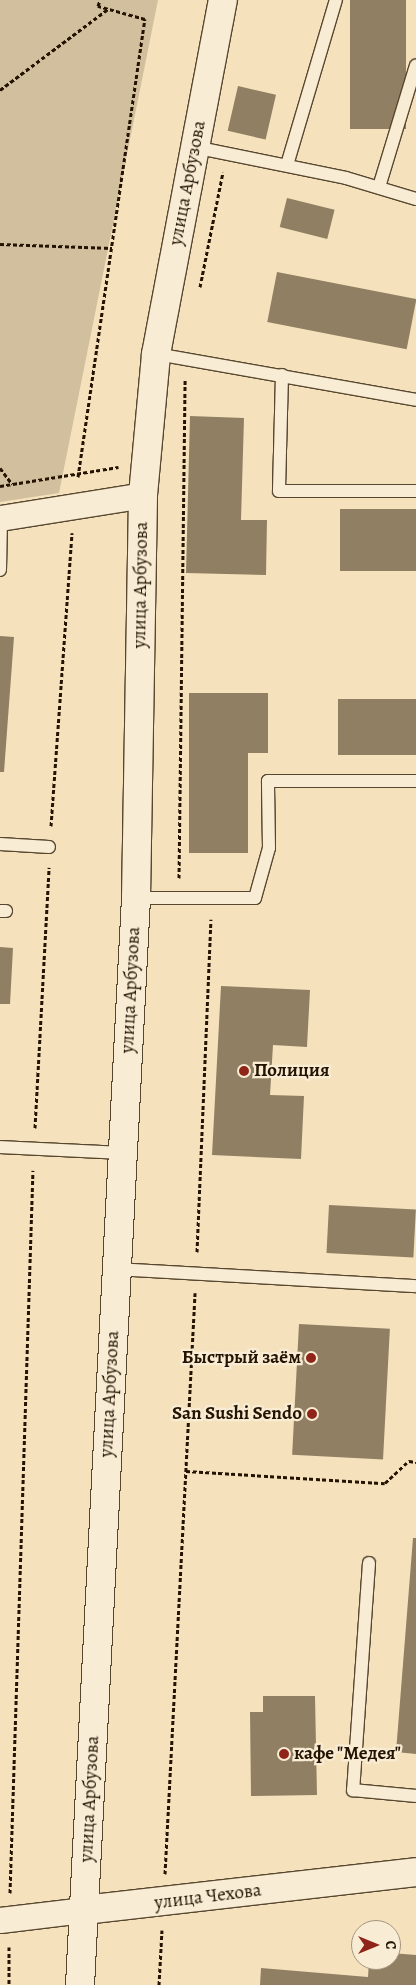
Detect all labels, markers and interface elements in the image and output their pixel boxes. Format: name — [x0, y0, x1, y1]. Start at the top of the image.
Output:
street label: улица Арбузова — [165, 119, 211, 247]
street label: улица Арбузова — [128, 521, 154, 649]
street label: улица Арбузова — [116, 926, 146, 1054]
place label: Полиция — [254, 1060, 330, 1082]
marker: Полиция — [238, 1065, 250, 1077]
street label: улица Арбузова — [95, 1330, 125, 1458]
place label: Быстрый заём — [182, 1347, 301, 1369]
marker: Быстрый заём — [305, 1352, 317, 1364]
place label: San Sushi Sendo — [172, 1403, 302, 1425]
marker: San Sushi Sendo — [306, 1408, 318, 1420]
street label: улица Арбузова — [75, 1735, 105, 1863]
place label: кафе "Медея" — [294, 1743, 401, 1765]
marker: кафе "Медея" — [278, 1748, 290, 1760]
street label: улица Чехова — [153, 1879, 263, 1915]
north arrow — [351, 1920, 401, 1970]
text: С — [381, 1941, 400, 1949]

